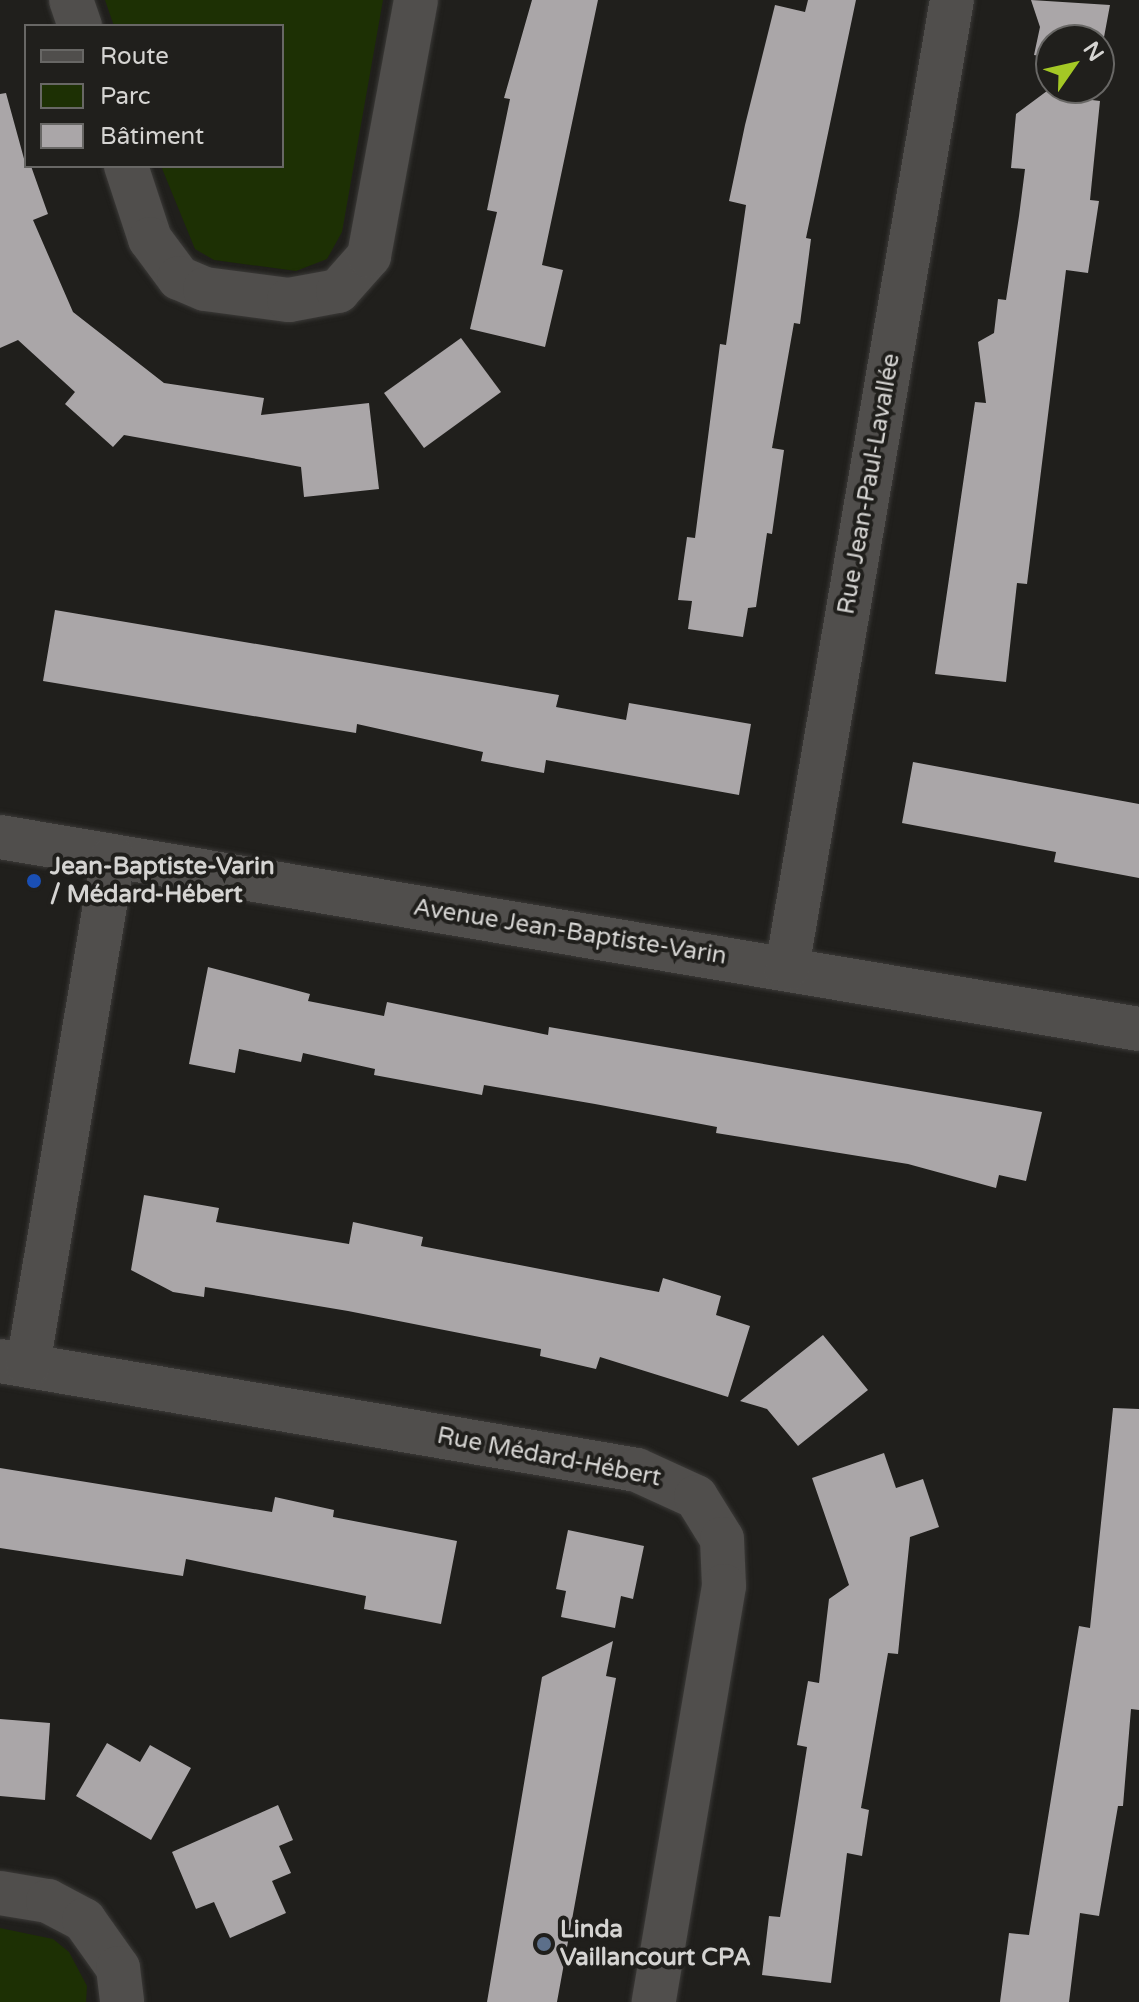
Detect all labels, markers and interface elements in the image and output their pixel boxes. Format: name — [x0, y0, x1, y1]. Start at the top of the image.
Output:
legend — [24, 24, 284, 168]
north arrow — [1035, 24, 1115, 104]
text: N — [1078, 37, 1109, 66]
text: Route — [100, 42, 169, 71]
text: Parc — [100, 82, 151, 111]
text: Bâtiment — [100, 122, 204, 151]
street label: Rue Jean-Paul-Lavallée — [832, 351, 906, 617]
place label: Jean-Baptiste-Varin / Médard-Hébert — [50, 853, 275, 909]
marker: Jean-Baptiste-Varin / Médard-Hébert — [25, 872, 43, 890]
street label: Avenue Jean-Baptiste-Varin — [411, 893, 729, 971]
street label: Rue Médard-Hébert — [435, 1421, 663, 1493]
place label: Linda Vaillancourt CPA — [560, 1916, 751, 1972]
marker: Linda Vaillancourt CPA — [535, 1935, 553, 1953]

